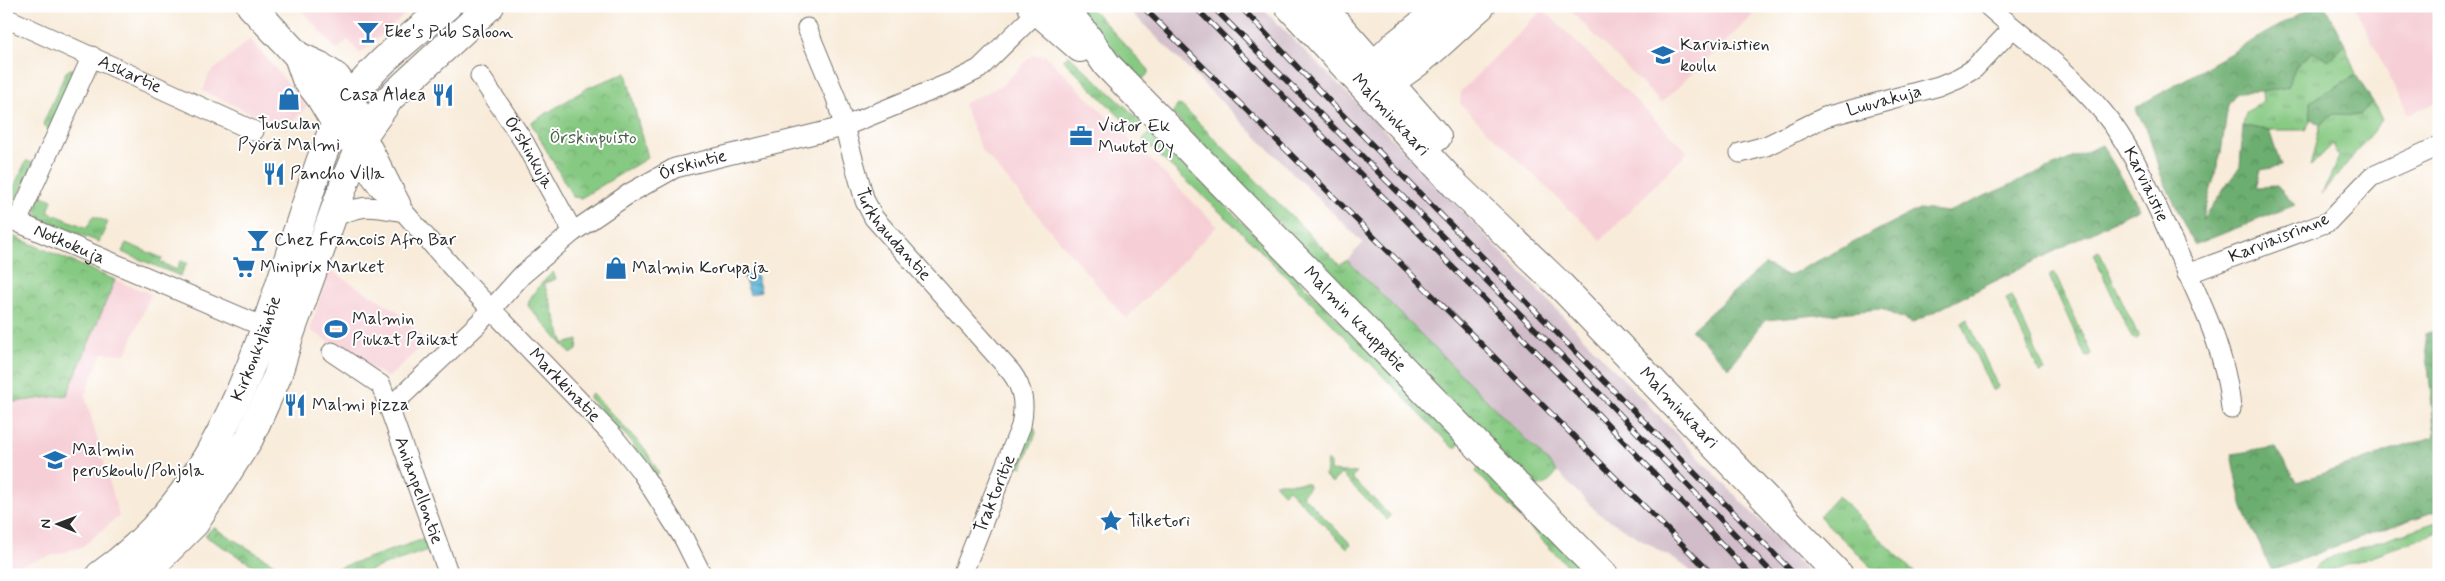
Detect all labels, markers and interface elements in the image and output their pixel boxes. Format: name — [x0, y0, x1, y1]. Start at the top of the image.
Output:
bar icon: Eke's Pub Saloon — [355, 19, 381, 45]
place label: Eke's Pub Saloon — [384, 20, 513, 44]
place label: Karviaistien koulu — [1680, 33, 1770, 78]
school or university icon: Karviaistien koulu — [1650, 42, 1676, 68]
street label: Askartie — [94, 49, 166, 99]
street label: Malminkaari — [1346, 69, 1435, 162]
street label: Luuvakuja — [1844, 79, 1924, 123]
restaurant icon: Casa Aldea — [430, 82, 456, 108]
place label: Casa Aldea — [339, 83, 426, 107]
shop icon: Tuusulan Pyörä Malmi — [276, 86, 302, 112]
street label: Örskinkuja — [498, 111, 560, 194]
place label: Tuusulan Pyörä Malmi — [238, 112, 340, 157]
place label: Victor Ek Muutot Oy — [1098, 114, 1174, 159]
office icon: Victor Ek Muutot Oy — [1068, 123, 1094, 149]
park label: Örskinpuisto — [549, 126, 637, 150]
street label: Karviaistie — [2117, 142, 2174, 226]
street label: Örskintie — [655, 144, 729, 187]
restaurant icon: Pancho Villa — [261, 161, 287, 187]
place label: Pancho Villa — [290, 162, 385, 186]
street label: Turkhaudantie — [850, 185, 937, 286]
street label: Karviaisrinne — [2225, 207, 2333, 269]
street label: Notkokuja — [30, 218, 109, 270]
bar icon: Chez Francois Afro Bar — [245, 227, 271, 253]
place label: Chez Francois Afro Bar — [274, 228, 457, 252]
supermarket icon: Miniprix Market — [231, 254, 257, 280]
place label: Miniprix Market — [260, 255, 385, 279]
shop icon: Malmin Korupaja — [603, 255, 629, 281]
place label: Malmin Korupaja — [632, 256, 768, 280]
street label: Malmin kauppatie — [1298, 261, 1412, 378]
street label: Kirkonkyläntie — [225, 293, 287, 405]
place label: Malmin Piukat Paikat — [352, 307, 458, 352]
sports icon: Malmin Piukat Paikat — [323, 316, 349, 342]
street label: Markkinatie — [523, 343, 606, 428]
street label: Malminkaari — [1633, 362, 1724, 454]
restaurant icon: Malmi pizza — [282, 392, 308, 418]
place label: Malmi pizza — [312, 393, 409, 417]
street label: Anianpellontie — [388, 433, 449, 548]
place label: Malmin peruskoulu/Pohjola — [72, 438, 204, 483]
school or university icon: Malmin peruskoulu/Pohjola — [42, 447, 68, 473]
street label: Traktoritie — [968, 451, 1022, 537]
north arrow — [32, 498, 82, 548]
place icon: Tilketori — [1098, 508, 1124, 534]
place label: Tilketori — [1128, 509, 1190, 533]
text: N — [37, 519, 55, 529]

